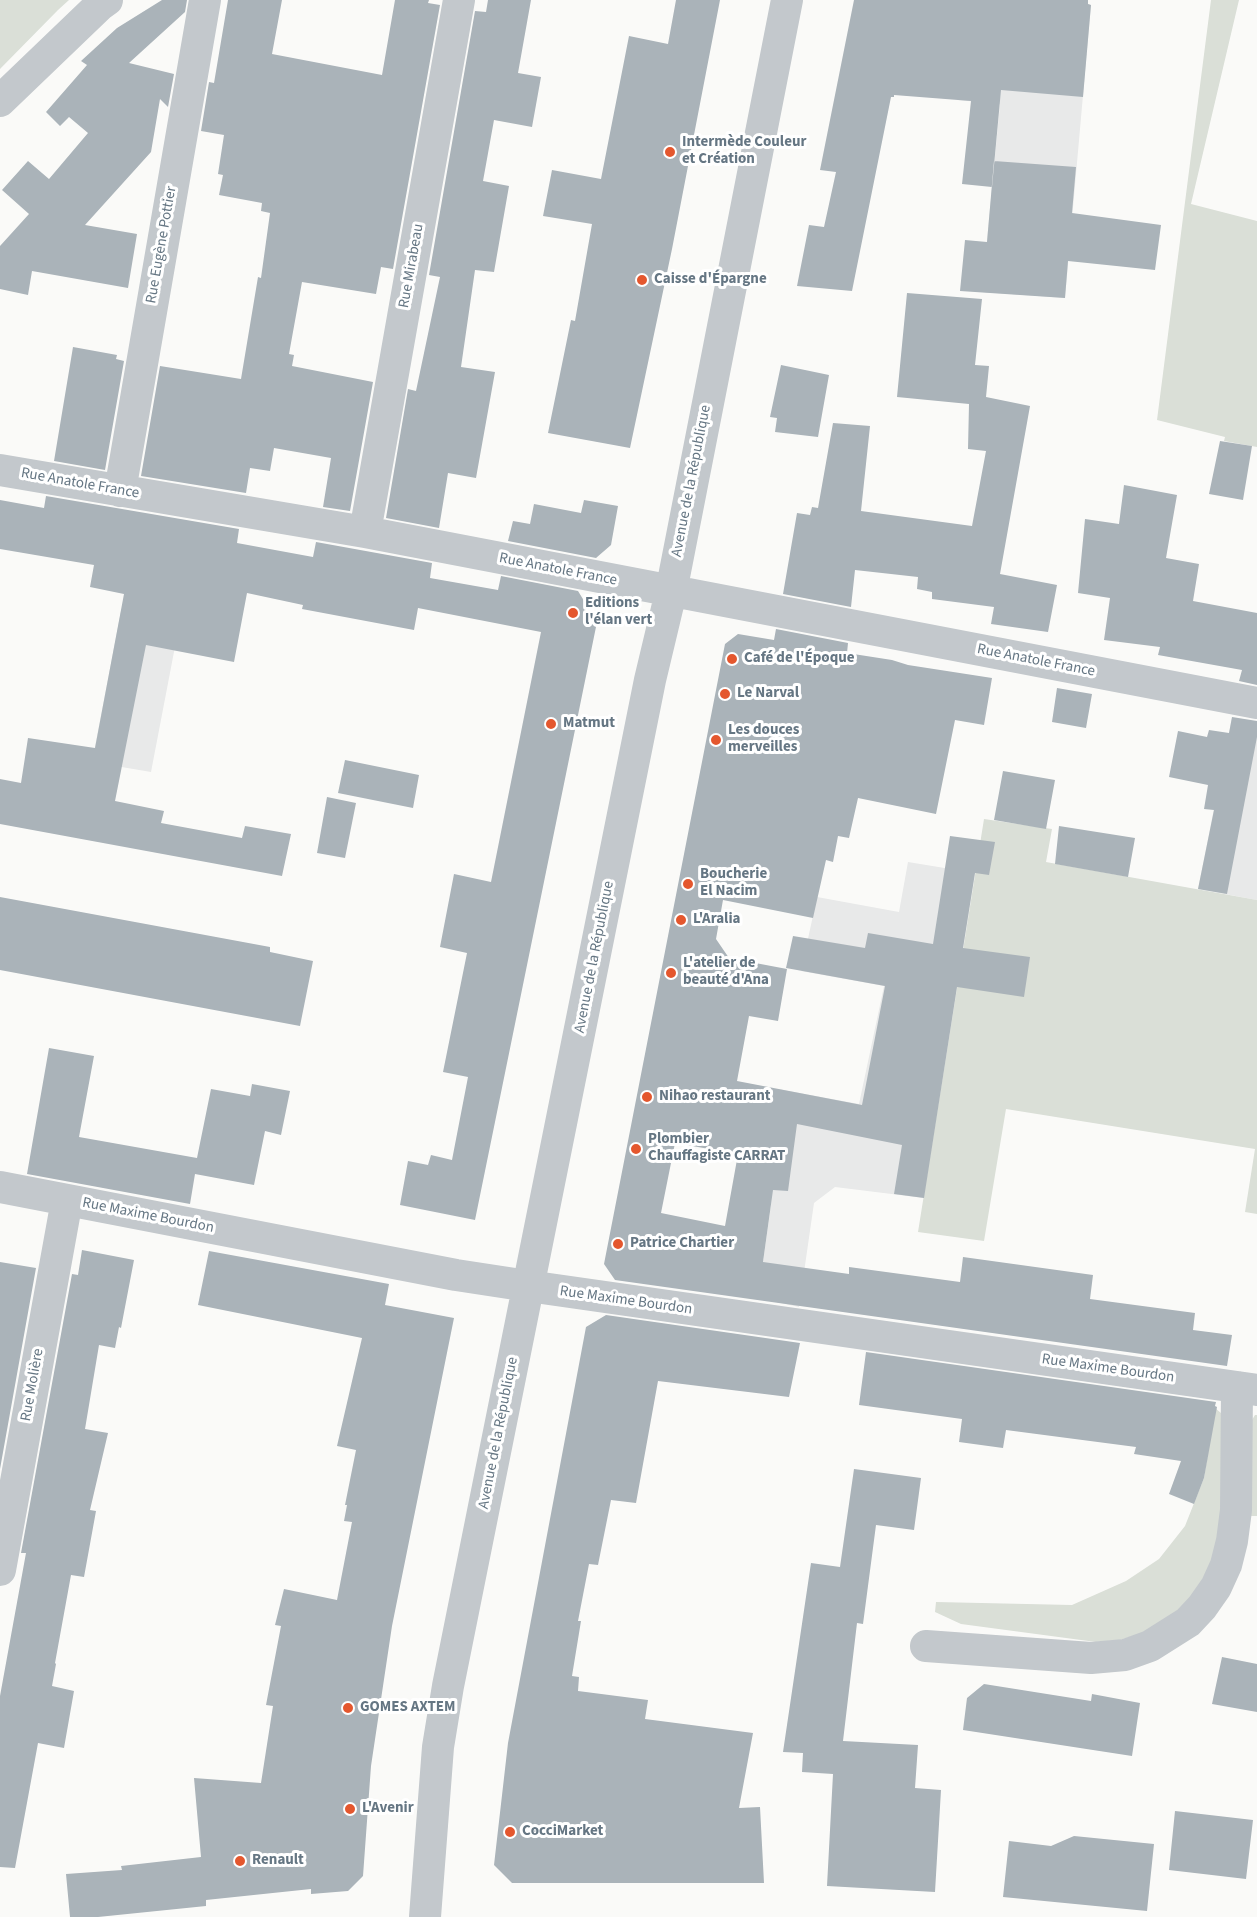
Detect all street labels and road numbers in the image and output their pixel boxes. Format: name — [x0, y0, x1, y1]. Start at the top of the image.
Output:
street label: Rue Eugène Pottier — [143, 185, 181, 305]
street label: Rue Mirabeau — [396, 222, 428, 310]
street label: Avenue de la République — [668, 403, 716, 559]
street label: Rue Anatole France — [19, 465, 141, 503]
street label: Rue Anatole France — [497, 550, 619, 590]
street label: Rue Anatole France — [975, 641, 1097, 681]
street label: Avenue de la République — [571, 879, 619, 1035]
street label: Rue Maxime Bourdon — [81, 1194, 215, 1238]
street label: Rue Maxime Bourdon — [559, 1283, 693, 1319]
street label: Rue Molière — [18, 1347, 48, 1423]
street label: Rue Maxime Bourdon — [1041, 1351, 1175, 1387]
street label: Avenue de la République — [475, 1355, 523, 1511]

